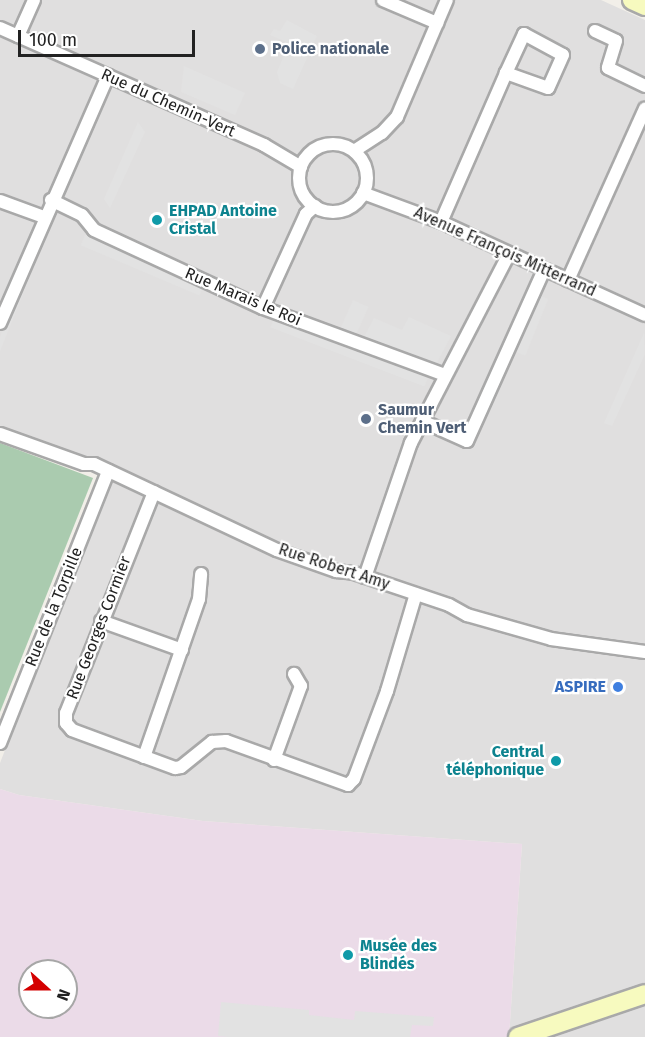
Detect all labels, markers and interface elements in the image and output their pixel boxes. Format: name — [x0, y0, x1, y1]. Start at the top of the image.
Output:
scale bar — [21, 18, 198, 56]
text: 100 m — [29, 29, 77, 51]
place label: Police nationale — [272, 39, 389, 59]
marker: Police nationale — [253, 42, 267, 56]
street label: Rue du Chemin-Vert — [98, 65, 238, 141]
place label: EHPAD Antoine Cristal — [169, 201, 277, 239]
street label: Avenue François Mitterrand — [411, 203, 599, 301]
marker: EHPAD Antoine Cristal — [150, 213, 164, 227]
street label: Rue Marais le Roi — [182, 264, 304, 330]
place label: Saumur Chemin Vert — [378, 400, 466, 438]
marker: Saumur Chemin Vert — [359, 412, 373, 426]
street label: Rue Robert Amy — [276, 540, 392, 594]
street label: Rue de la Torpille — [21, 545, 87, 669]
street label: Rue Georges Cormier — [63, 554, 135, 702]
place label: ASPIRE — [555, 677, 606, 697]
marker: ASPIRE — [611, 680, 625, 694]
place label: Central téléphonique — [446, 742, 544, 780]
marker: Central téléphonique — [549, 754, 563, 768]
place label: Musée des Blindés — [360, 936, 437, 974]
marker: Musée des Blindés — [341, 948, 355, 962]
north arrow — [18, 959, 78, 1019]
text: N — [53, 987, 74, 1003]

